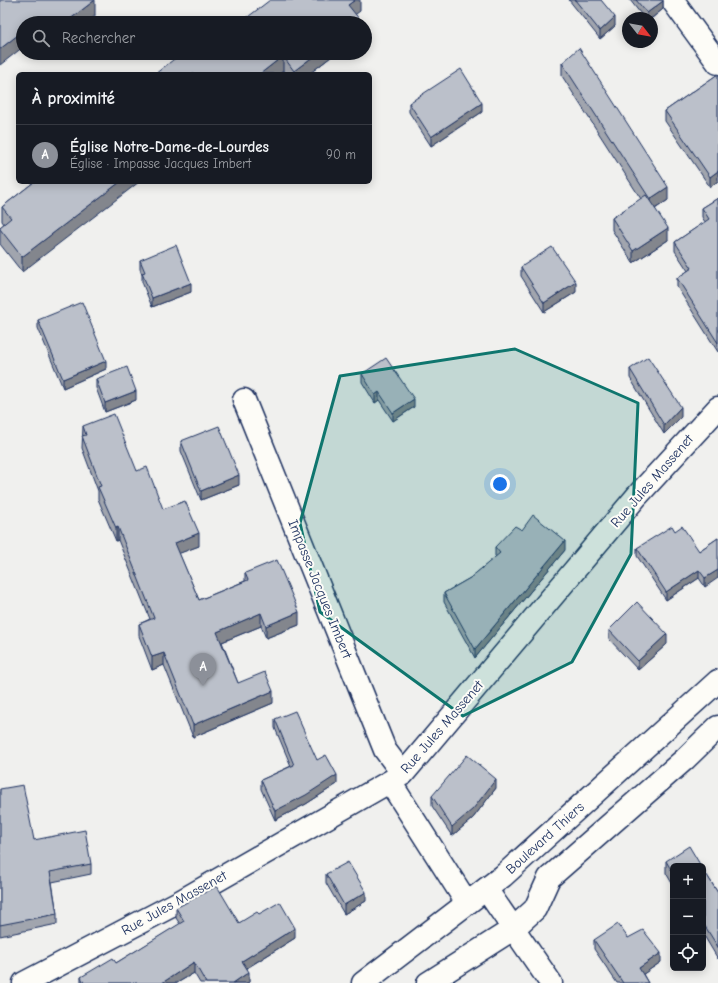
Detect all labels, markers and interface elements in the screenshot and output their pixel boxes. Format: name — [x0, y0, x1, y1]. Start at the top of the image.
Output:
north arrow — [622, 12, 658, 48]
search box — [16, 16, 372, 60]
icon: search — [30, 27, 52, 49]
text: Rechercher — [62, 29, 135, 47]
text: À proximité — [32, 89, 115, 108]
text: Église Notre-Dame-de-Lourdes — [70, 138, 269, 156]
text: A — [41, 147, 49, 162]
text: 90 m — [326, 147, 356, 162]
text: Église · Impasse Jacques Imbert — [70, 156, 251, 171]
street label: Rue Jules Massenet — [607, 430, 698, 531]
your location — [490, 474, 510, 494]
street label: Impasse Jacques Imbert — [284, 517, 356, 662]
pin: A — [190, 653, 216, 686]
street label: Rue Jules Massenet — [397, 676, 488, 777]
street label: Boulevard Thiers — [502, 798, 588, 878]
map controls — [670, 863, 706, 971]
button: + — [670, 863, 706, 899]
street label: Rue Jules Massenet — [118, 867, 230, 939]
button: − — [670, 899, 706, 935]
button: locate — [670, 935, 706, 971]

